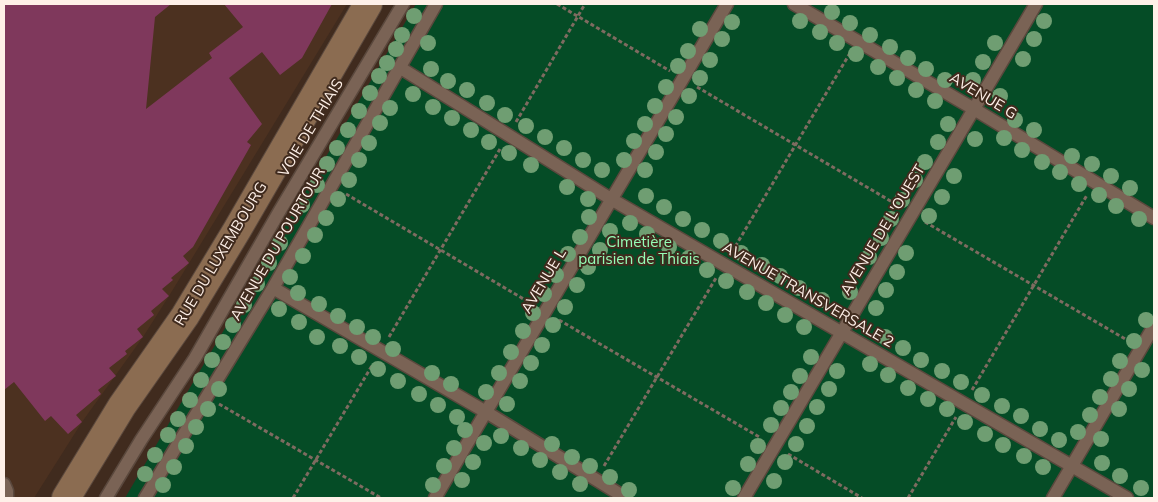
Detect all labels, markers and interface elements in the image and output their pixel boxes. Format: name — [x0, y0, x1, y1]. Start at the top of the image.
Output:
street label: AVENUE G — [946, 69, 1020, 123]
street label: VOIE DE THIAIS — [275, 76, 347, 180]
street label: AVENUE DE L'OUEST — [837, 161, 929, 299]
street label: AVENUE DU POURTOUR — [227, 164, 329, 324]
street label: RUE DU LUXEMBOURG — [171, 179, 271, 329]
park label: Cimetière parisien de Thiais — [578, 233, 700, 268]
street label: AVENUE TRANSVERSALE 2 — [719, 238, 897, 352]
street label: AVENUE L — [518, 245, 570, 317]

